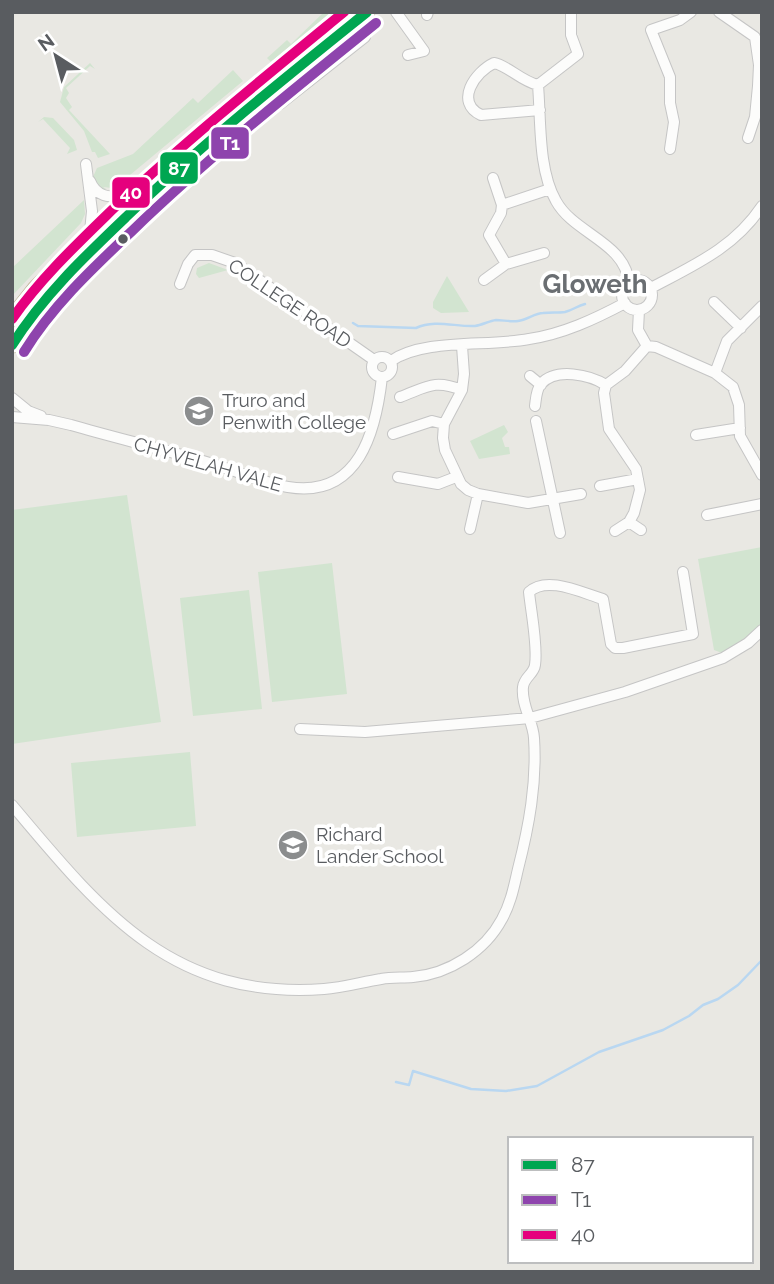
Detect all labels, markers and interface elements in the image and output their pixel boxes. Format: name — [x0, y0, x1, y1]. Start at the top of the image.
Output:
north arrow — [21, 21, 91, 91]
text: N — [34, 29, 58, 55]
line badge: T1 — [210, 126, 250, 160]
text: T1 — [220, 132, 240, 154]
line badge: 87 — [159, 151, 199, 185]
text: 87 — [168, 157, 190, 179]
line badge: 40 — [111, 176, 151, 209]
text: 40 — [120, 181, 142, 203]
unlabelled marker — [116, 232, 130, 246]
street label: COLLEGE ROAD — [224, 254, 356, 352]
district label: Gloweth — [543, 269, 647, 299]
place label: Truro and Penwith College — [222, 389, 366, 433]
school or university icon: Truro and Penwith College — [182, 394, 216, 428]
street label: CHYVELAH VALE — [131, 432, 285, 496]
place label: Richard Lander School — [316, 823, 444, 867]
school or university icon: Richard Lander School — [276, 828, 310, 862]
legend — [508, 1137, 753, 1263]
text: 87 — [571, 1152, 595, 1177]
text: T1 — [571, 1187, 591, 1212]
text: 40 — [571, 1222, 595, 1247]

